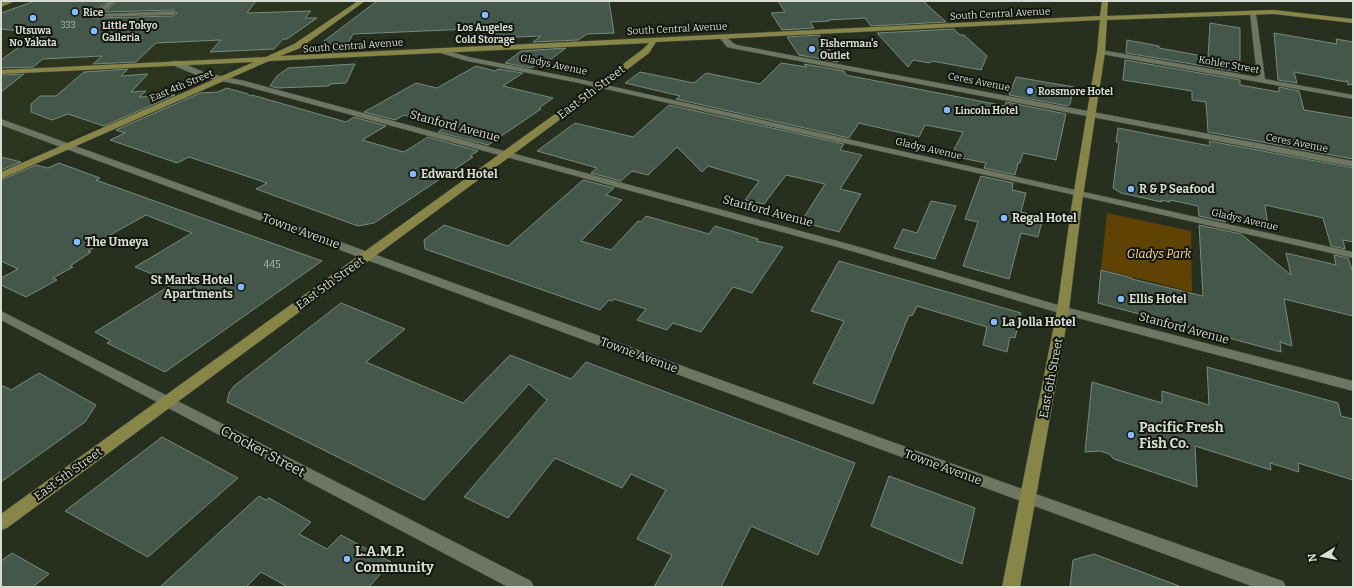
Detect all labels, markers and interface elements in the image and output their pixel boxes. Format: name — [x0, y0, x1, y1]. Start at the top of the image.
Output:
street label: South Central Avenue — [949, 5, 1051, 23]
marker: Rice — [70, 7, 80, 17]
place label: Rice — [83, 7, 104, 19]
marker: Los Angeles Cold Storage — [480, 10, 490, 20]
marker: Utsuwa No Yakata — [28, 13, 38, 23]
house number: 333 — [60, 20, 76, 30]
place label: Little Tokyo Galleria — [102, 20, 158, 44]
street label: South Central Avenue — [626, 20, 728, 38]
place label: Los Angeles Cold Storage — [455, 22, 515, 46]
place label: Utsuwa No Yakata — [9, 25, 57, 49]
marker: Little Tokyo Galleria — [89, 26, 99, 36]
street label: South Central Avenue — [302, 36, 404, 55]
place label: Fisherman's Outlet — [820, 38, 878, 62]
marker: Fisherman's Outlet — [807, 44, 817, 54]
street label: Gladys Avenue — [519, 52, 588, 78]
street label: Kohler Street — [1197, 54, 1261, 76]
street label: East 5th Street — [555, 62, 628, 122]
street label: East 4th Street — [148, 67, 215, 105]
street label: Ceres Avenue — [947, 70, 1011, 94]
marker: Rossmore Hotel — [1025, 86, 1035, 96]
place label: Rossmore Hotel — [1038, 86, 1113, 98]
marker: Lincoln Hotel — [942, 105, 952, 115]
place label: Lincoln Hotel — [955, 105, 1018, 117]
street label: Stanford Avenue — [408, 107, 502, 145]
street label: Ceres Avenue — [1265, 131, 1329, 155]
street label: Gladys Avenue — [894, 135, 963, 162]
place label: Edward Hotel — [421, 167, 498, 181]
marker: Edward Hotel — [408, 169, 418, 179]
place label: R & P Seafood — [1139, 182, 1216, 196]
marker: R & P Seafood — [1126, 184, 1136, 194]
street label: Stanford Avenue — [721, 192, 815, 230]
street label: Gladys Avenue — [1210, 206, 1279, 233]
street label: Towne Avenue — [260, 211, 342, 251]
place label: Regal Hotel — [1012, 211, 1077, 225]
marker: Regal Hotel — [999, 213, 1009, 223]
place label: The Umeya — [85, 235, 149, 249]
marker: The Umeya — [72, 237, 82, 247]
park label: Gladys Park — [1127, 247, 1192, 261]
street label: East 5th Street — [293, 253, 367, 312]
house number: 445 — [263, 259, 281, 271]
place label: St Marks Hotel Apartments — [150, 273, 233, 301]
marker: St Marks Hotel Apartments — [236, 282, 246, 292]
place label: Ellis Hotel — [1129, 292, 1187, 306]
marker: Ellis Hotel — [1116, 294, 1126, 304]
street label: Stanford Avenue — [1137, 309, 1231, 347]
place label: La Jolla Hotel — [1002, 315, 1076, 329]
marker: La Jolla Hotel — [989, 317, 999, 327]
street label: Towne Avenue — [598, 335, 680, 375]
street label: East 6th Street — [1036, 336, 1066, 419]
place label: Pacific Fresh Fish Co. — [1139, 419, 1224, 452]
street label: Crocker Street — [218, 422, 308, 481]
marker: Pacific Fresh Fish Co. — [1126, 430, 1136, 440]
street label: East 5th Street — [31, 444, 105, 503]
street label: Towne Avenue — [902, 447, 984, 487]
north arrow — [1302, 536, 1342, 576]
place label: L.A.M.P. Community — [355, 543, 434, 576]
text: N — [1305, 552, 1320, 563]
marker: L.A.M.P. Community — [342, 554, 352, 564]

